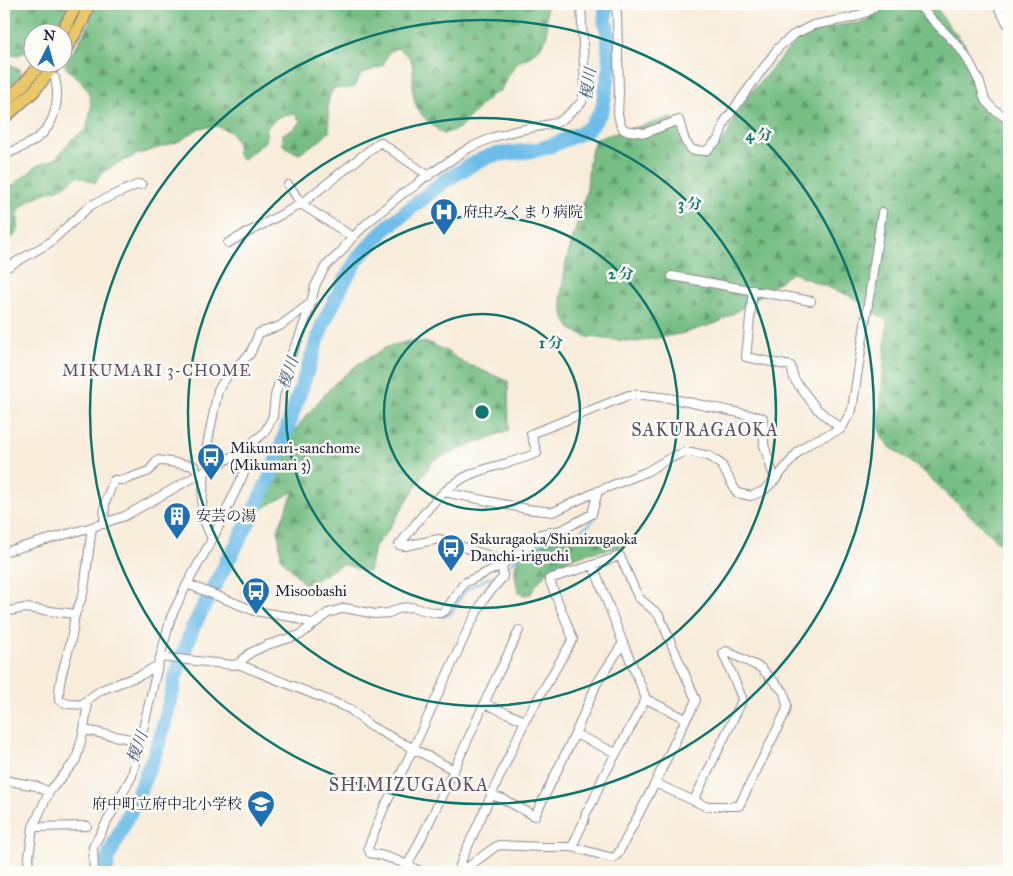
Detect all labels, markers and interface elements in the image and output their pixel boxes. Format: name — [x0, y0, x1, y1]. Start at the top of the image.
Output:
north arrow — [22, 22, 72, 72]
text: N — [43, 26, 56, 45]
water label: 榎川 — [576, 65, 600, 101]
text: 4 分 — [746, 126, 772, 145]
text: 3 分 — [678, 195, 702, 214]
hospital icon: 府中みくまり病院 — [429, 197, 459, 236]
place label: 府中みくまり病院 — [463, 203, 583, 221]
text: 2 分 — [608, 265, 634, 283]
text: 1 分 — [539, 334, 563, 352]
water label: 榎川 — [274, 353, 303, 391]
district label: MIKUMARI 3-CHOME — [62, 361, 252, 380]
centre of rings — [473, 403, 491, 421]
district label: SAKURAGAOKA — [631, 419, 779, 441]
place label: Mikumari-sanchome (Mikumari 3) — [230, 439, 360, 475]
bus stop icon: Mikumari-sanchome (Mikumari 3) — [196, 442, 226, 481]
building icon: 安芸の湯 — [162, 501, 192, 540]
place label: 安芸の湯 — [196, 507, 256, 525]
place label: Sakuragaoka/Shimizugaoka Danchi-iriguchi — [470, 530, 638, 565]
bus stop icon: Sakuragaoka/Shimizugaoka Danchi-iriguchi — [436, 533, 466, 572]
bus stop icon: Misoobashi — [241, 576, 271, 615]
place label: Misoobashi — [275, 582, 347, 600]
water label: 榎川 — [123, 727, 152, 765]
district label: SHIMIZUGAOKA — [329, 774, 489, 796]
school or university icon: 府中町立府中北小学校 — [246, 789, 276, 828]
place label: 府中町立府中北小学校 — [92, 795, 242, 813]

